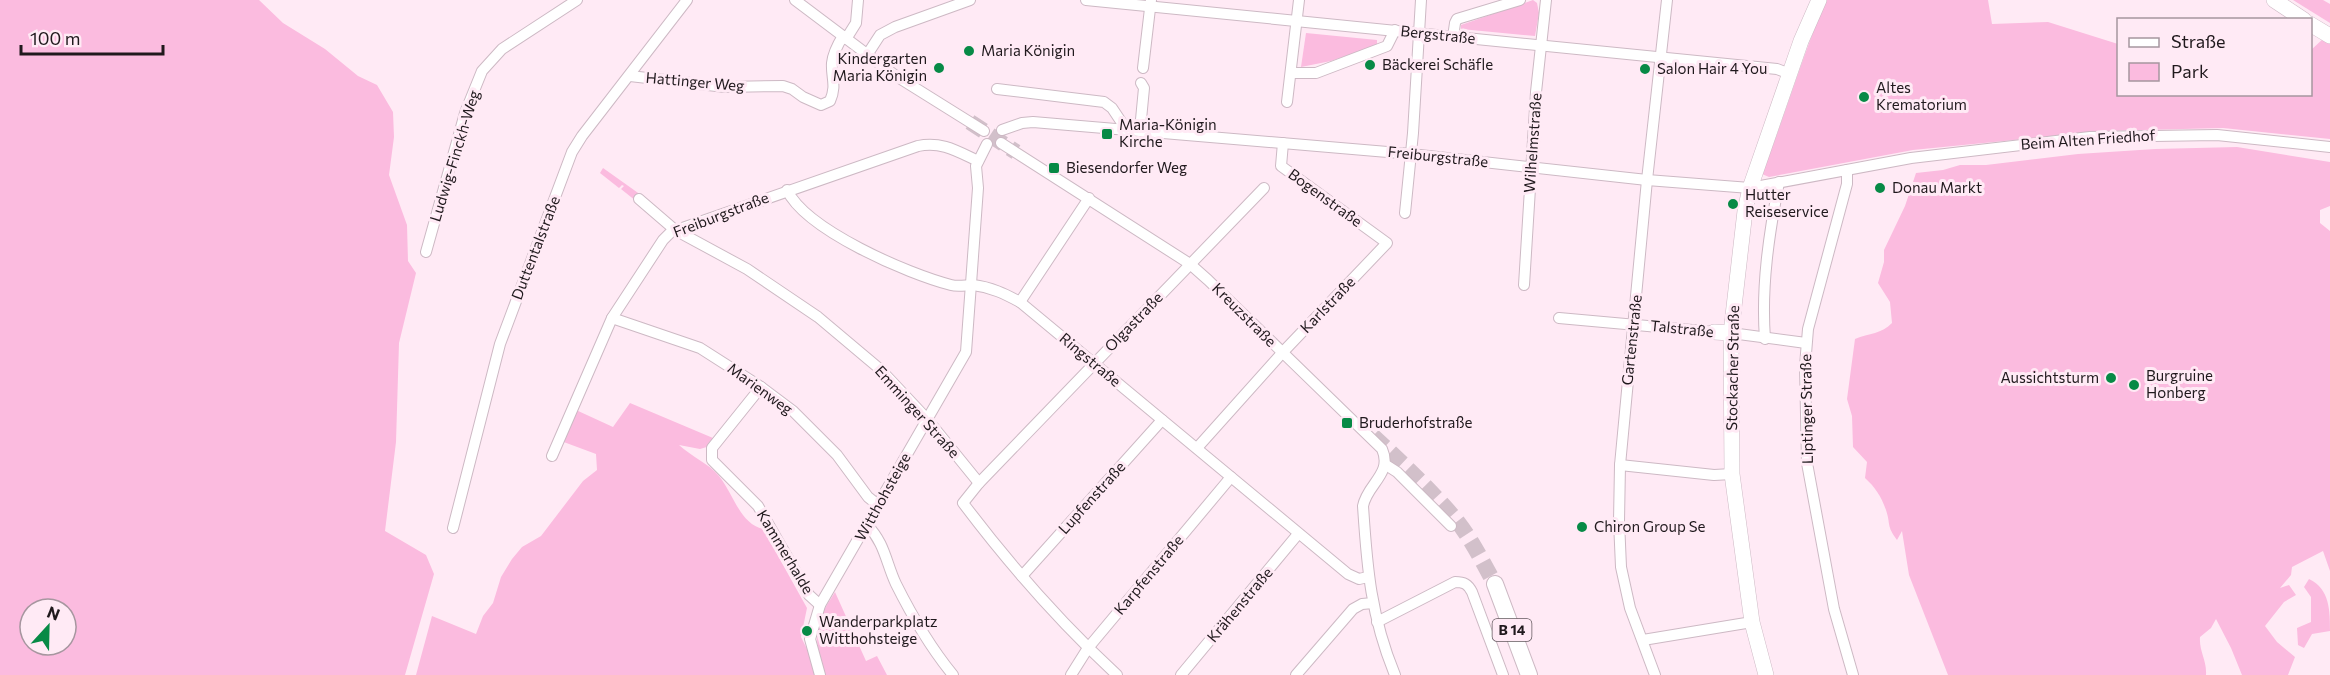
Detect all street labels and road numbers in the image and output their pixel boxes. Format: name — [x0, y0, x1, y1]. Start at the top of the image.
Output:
street label: Bergstraße — [1400, 21, 1477, 47]
street label: Hattinger Weg — [645, 68, 745, 94]
street label: Ludwig-Finckh-Weg — [425, 88, 483, 224]
street label: Wilhelmstraße — [1520, 92, 1544, 193]
street label: Beim Alten Friedhof — [2020, 125, 2156, 153]
street label: Freiburgstraße — [1387, 142, 1489, 170]
street label: Bogenstraße — [1285, 164, 1366, 230]
street label: Freiburgstraße — [670, 188, 771, 241]
street label: Duttentalstraße — [507, 193, 563, 302]
street label: Karlstraße — [1296, 272, 1359, 336]
street label: Kreuzstraße — [1209, 279, 1281, 350]
street label: Olgastraße — [1101, 288, 1166, 355]
street label: Gartenstraße — [1617, 294, 1645, 386]
street label: Stockacher Straße — [1722, 305, 1742, 431]
street label: Talstraße — [1650, 316, 1715, 340]
street label: Ringstraße — [1056, 328, 1125, 390]
street label: Liptinger Straße — [1796, 354, 1816, 464]
street label: Marienweg — [725, 359, 797, 418]
street label: Emminger Straße — [872, 362, 964, 461]
street label: Witthohsteige — [850, 449, 914, 544]
street label: Lupfenstraße — [1054, 457, 1129, 537]
street label: Kammerhalde — [754, 506, 818, 597]
street label: Karpfenstraße — [1110, 531, 1187, 618]
street label: Krähenstraße — [1203, 563, 1276, 646]
road number: B 14 — [1492, 619, 1532, 641]

